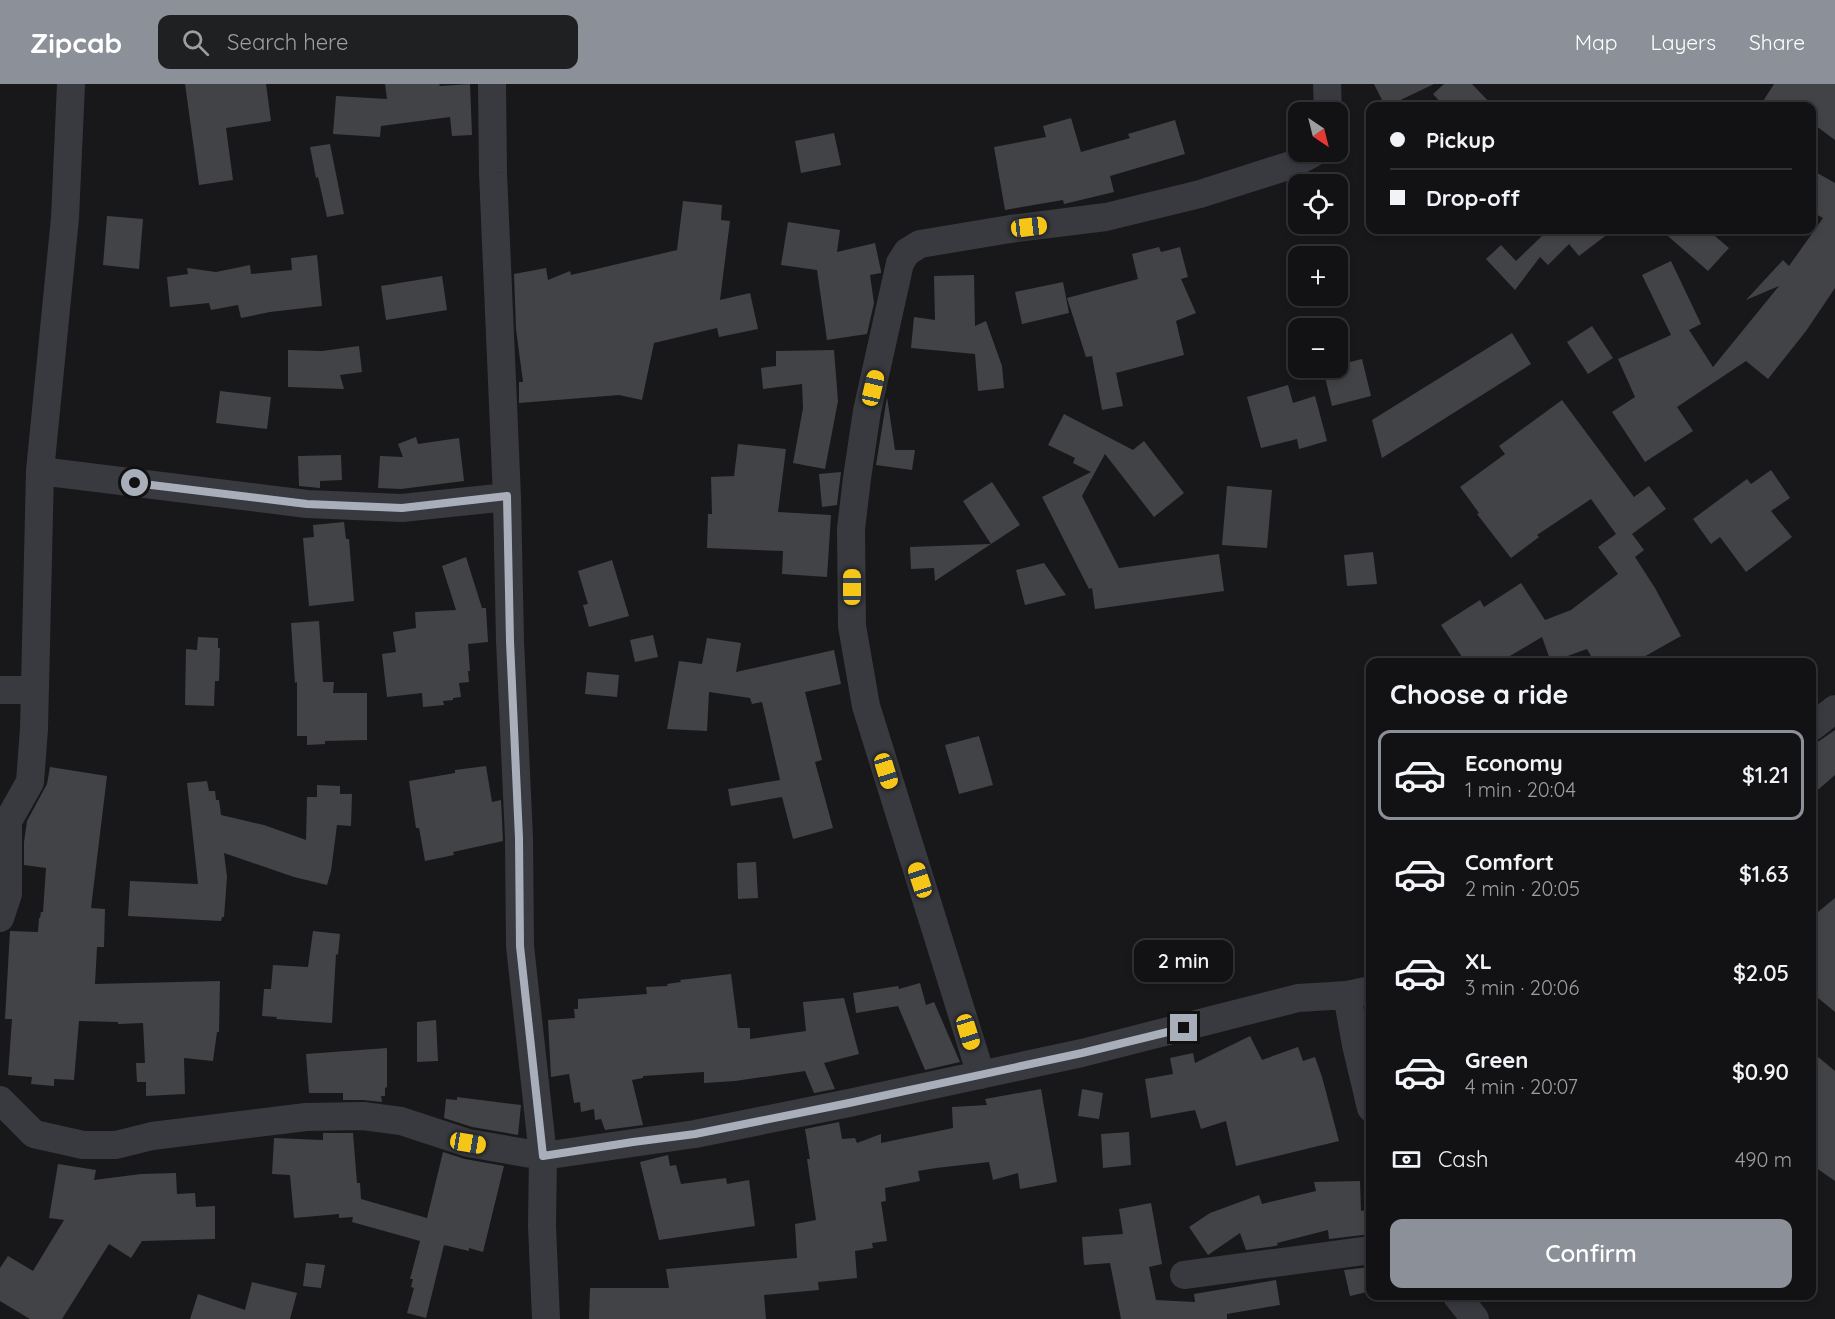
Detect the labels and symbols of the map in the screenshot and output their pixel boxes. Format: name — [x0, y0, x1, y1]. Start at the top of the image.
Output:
north arrow — [1288, 102, 1348, 162]
car — [1010, 216, 1048, 238]
car — [860, 368, 886, 408]
route start — [121, 469, 148, 496]
car — [843, 569, 861, 605]
car — [872, 751, 900, 791]
car — [906, 860, 934, 900]
callout: 2 min — [1134, 941, 1234, 983]
car — [954, 1012, 982, 1052]
route end — [1170, 1014, 1197, 1041]
car — [449, 1131, 487, 1155]

